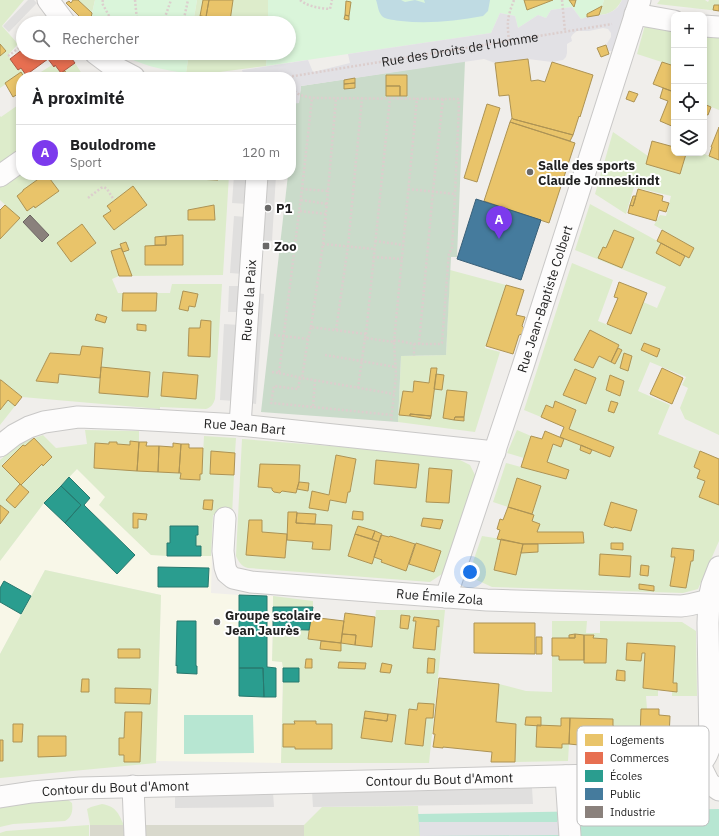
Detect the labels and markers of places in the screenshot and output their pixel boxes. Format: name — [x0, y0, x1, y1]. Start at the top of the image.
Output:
place label: Salle des sports Claude Jonneskindt — [538, 157, 660, 189]
marker: Salle des sports Claude Jonneskindt — [525, 167, 535, 177]
place label: P1 — [276, 200, 293, 217]
marker: P1 — [263, 203, 273, 213]
pin: A — [486, 206, 512, 239]
place label: Zoo — [274, 238, 297, 255]
marker: Zoo — [261, 241, 271, 251]
place label: Groupe scolaire Jean Jaurès — [225, 607, 321, 639]
marker: Groupe scolaire Jean Jaurès — [212, 617, 222, 627]

